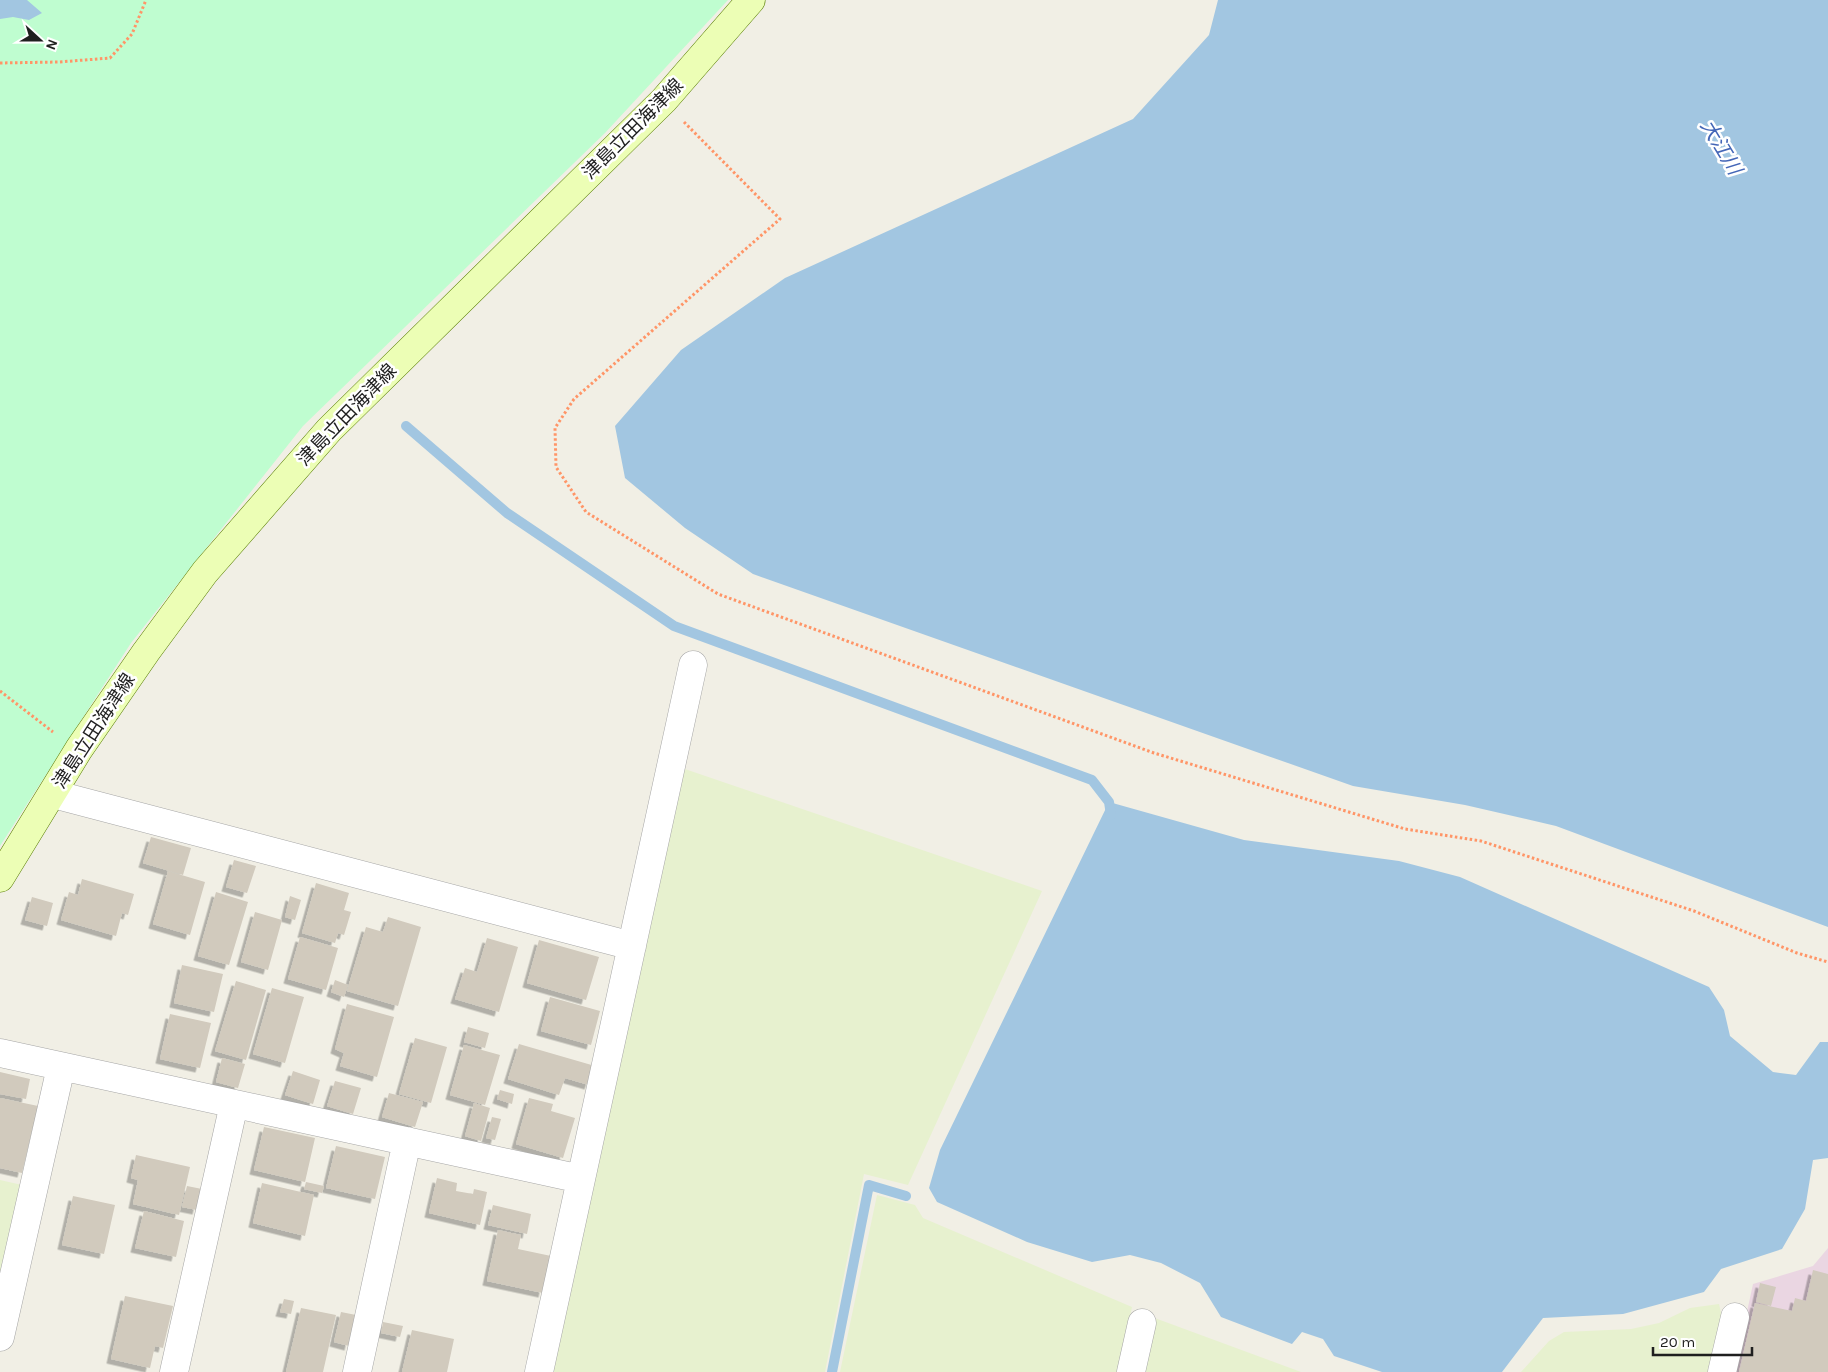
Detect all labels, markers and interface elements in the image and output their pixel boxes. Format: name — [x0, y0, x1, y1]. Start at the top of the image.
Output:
north arrow — [15, 15, 65, 65]
text: N — [42, 37, 61, 52]
street label: 津島立田海津線 — [578, 74, 688, 184]
water label: 大江川 — [1696, 115, 1747, 180]
street label: 津島立田海津線 — [293, 360, 401, 470]
street label: 津島立田海津線 — [49, 669, 139, 793]
scale bar — [1653, 1324, 1752, 1356]
text: 20 m — [1660, 1333, 1695, 1351]

